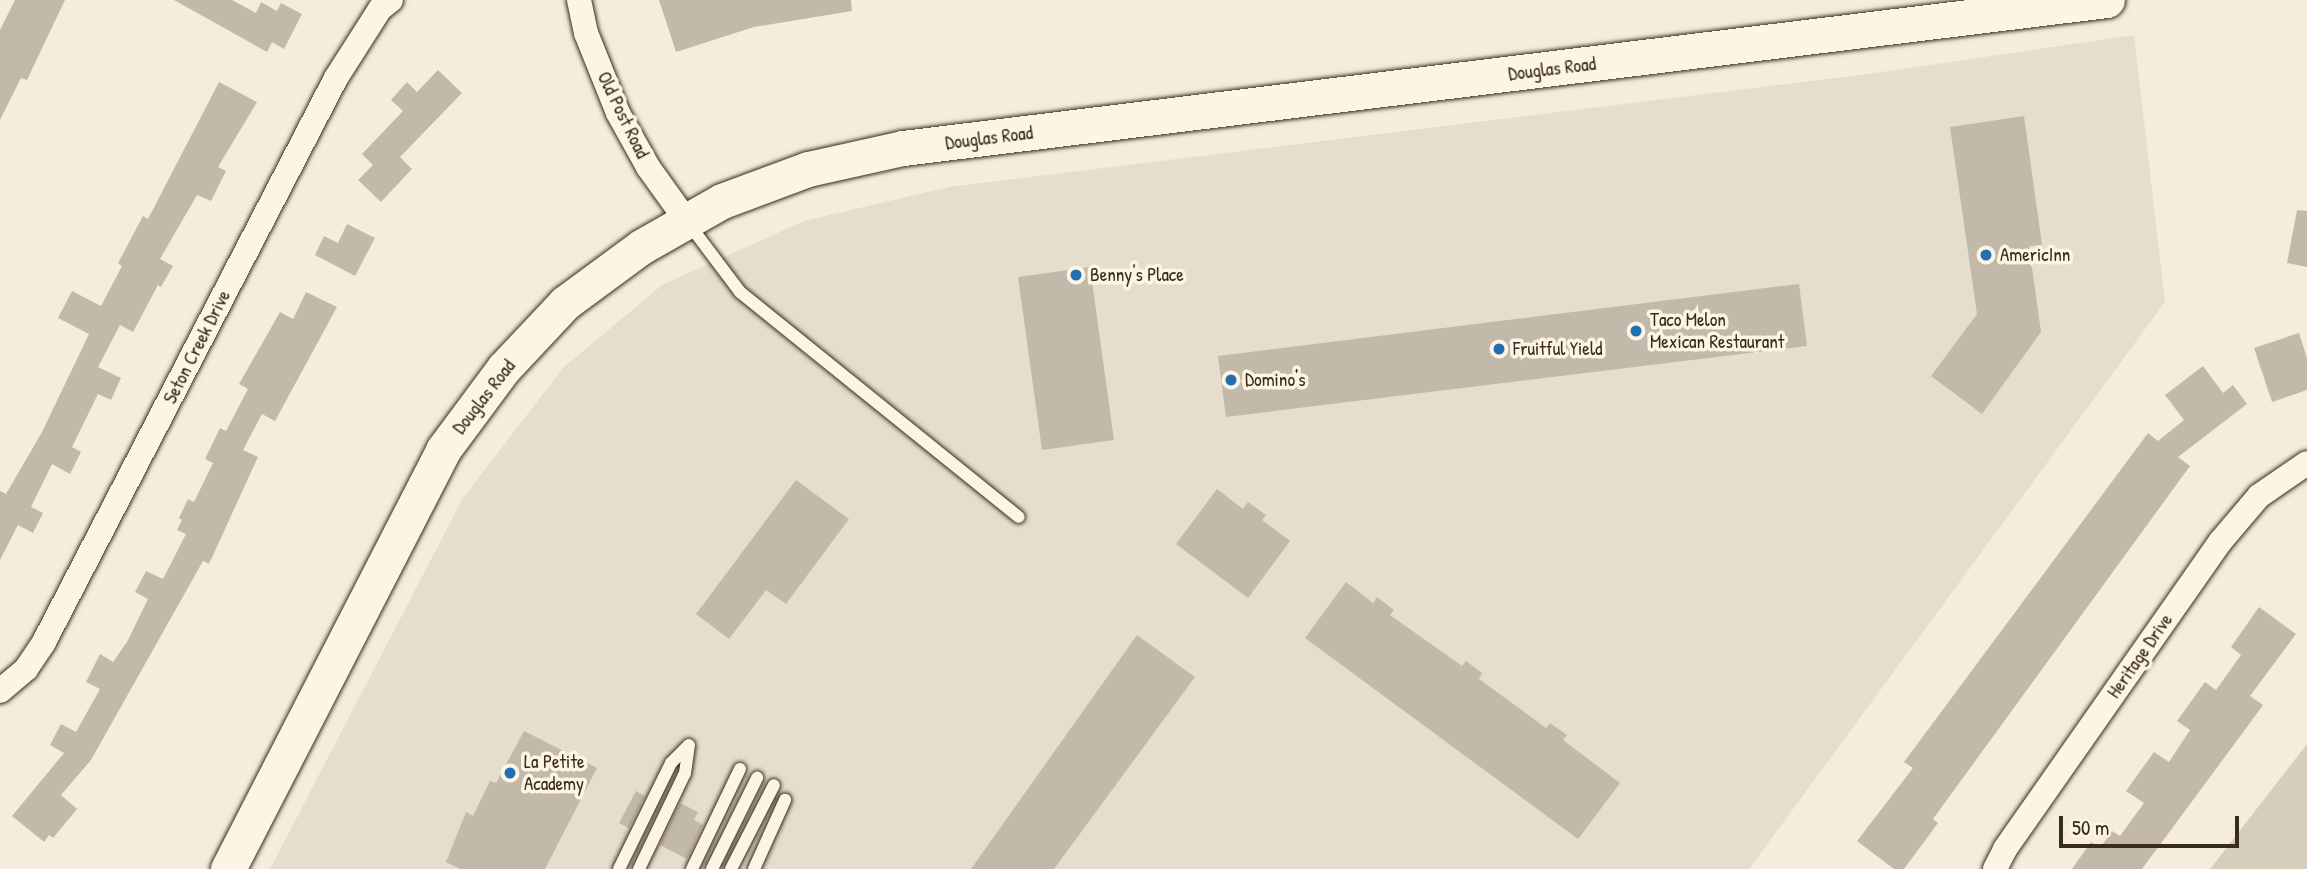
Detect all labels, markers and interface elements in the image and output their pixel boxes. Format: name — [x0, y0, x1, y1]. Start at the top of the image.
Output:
street label: Douglas Road — [1507, 52, 1597, 86]
street label: Old Post Road — [592, 68, 654, 162]
street label: Douglas Road — [944, 121, 1034, 155]
place label: AmericInn — [2000, 244, 2070, 266]
marker: AmericInn — [1978, 247, 1994, 263]
place label: Benny's Place — [1090, 264, 1184, 286]
marker: Benny's Place — [1068, 267, 1084, 283]
street label: Seton Creek Drive — [159, 286, 235, 408]
place label: Taco Melon Mexican Restaurant — [1650, 309, 1784, 353]
marker: Taco Melon Mexican Restaurant — [1628, 323, 1644, 339]
place label: Fruitful Yield — [1513, 338, 1602, 360]
marker: Fruitful Yield — [1491, 341, 1507, 357]
street label: Douglas Road — [448, 355, 520, 439]
place label: Domino's — [1245, 369, 1306, 391]
marker: Domino's — [1223, 372, 1239, 388]
street label: Heritage Drive — [2103, 609, 2177, 703]
place label: La Petite Academy — [524, 751, 584, 795]
marker: La Petite Academy — [502, 765, 518, 781]
scale bar — [2062, 802, 2242, 846]
text: 50 m — [2072, 813, 2109, 842]

